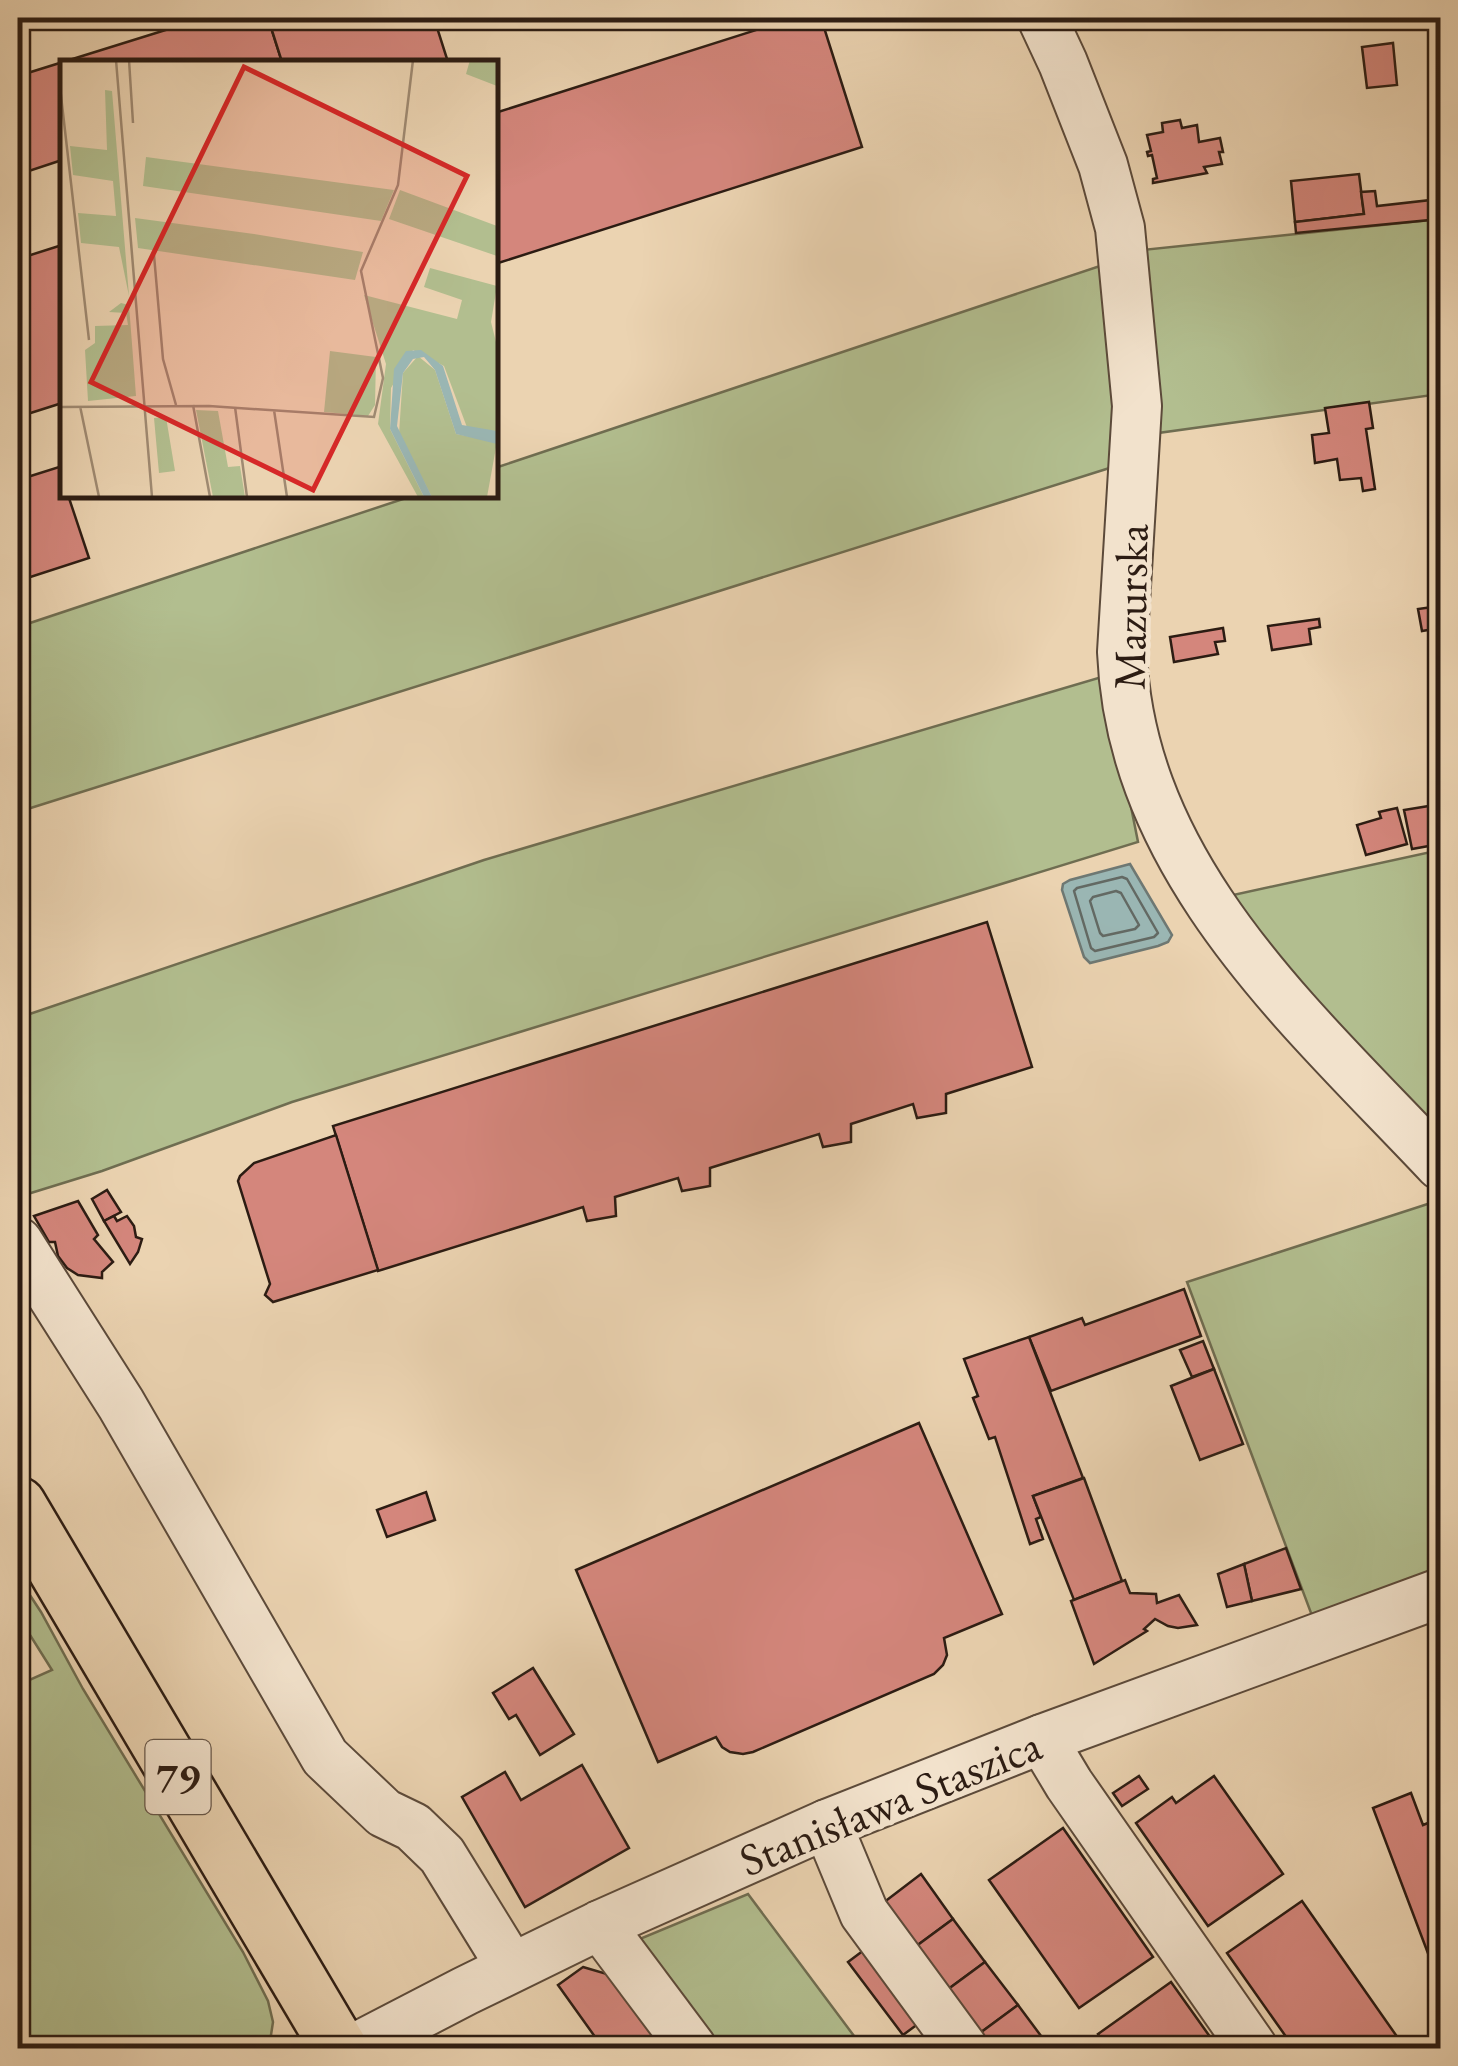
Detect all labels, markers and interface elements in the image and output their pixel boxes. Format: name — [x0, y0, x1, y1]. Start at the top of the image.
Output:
inset map — [60, 60, 498, 498]
street label: Mazurska — [1100, 523, 1160, 691]
street label: Stanisława Staszica — [731, 1715, 1049, 1889]
road number: 79 — [146, 1740, 210, 1814]

